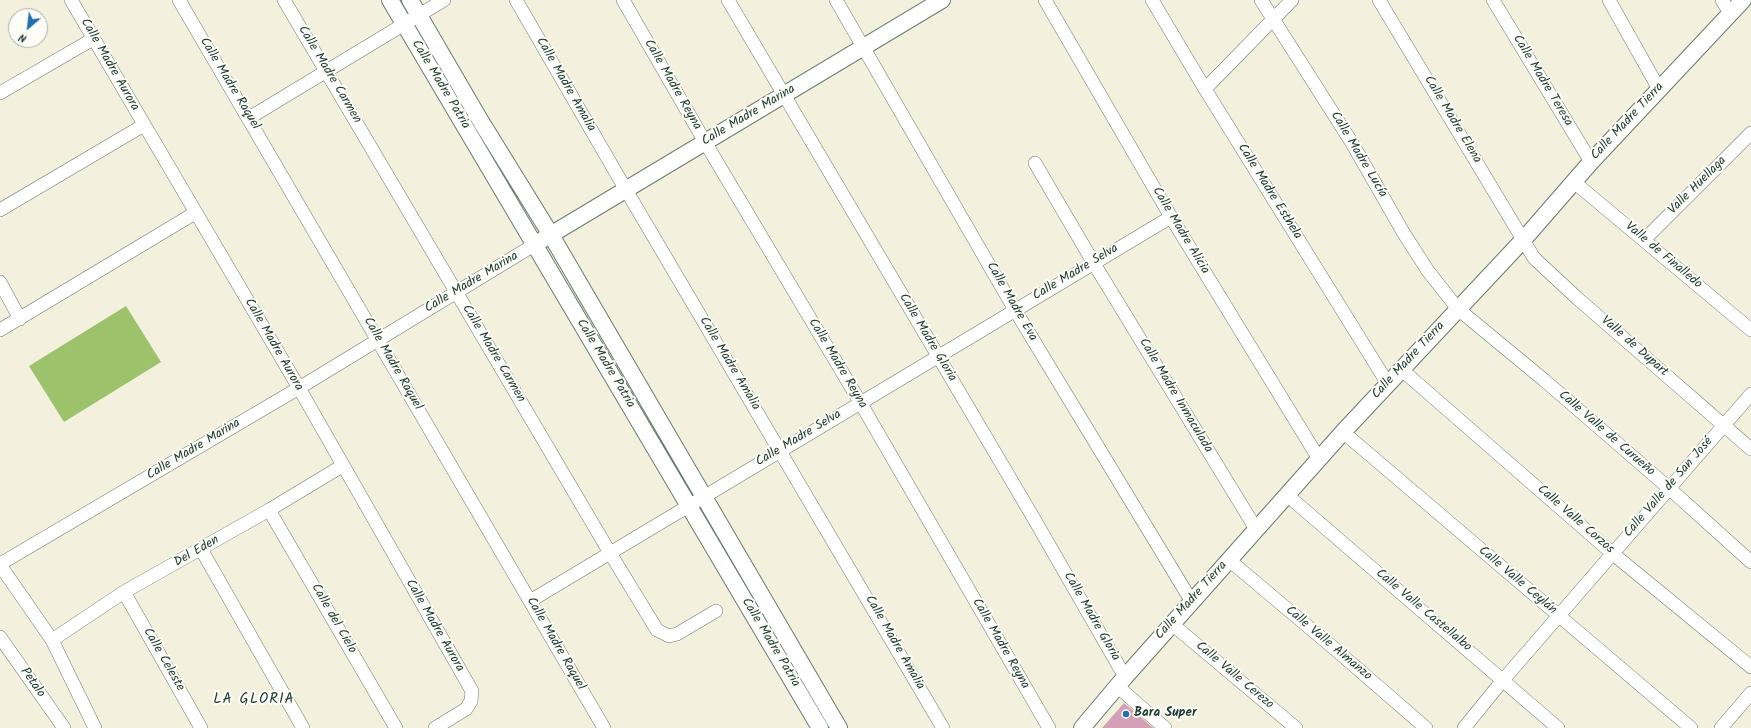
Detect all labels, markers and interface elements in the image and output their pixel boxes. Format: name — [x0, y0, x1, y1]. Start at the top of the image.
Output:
north arrow — [8, 8, 48, 48]
street label: Calle Madre Aurora — [76, 16, 142, 114]
street label: Calle Madre Carmen — [294, 23, 364, 127]
text: N — [16, 28, 30, 47]
street label: Calle Madre Teresa — [1509, 32, 1575, 130]
street label: Calle Madre Raquel — [195, 35, 263, 133]
street label: Calle Madre Amalia — [532, 35, 598, 135]
street label: Calle Madre Reyna — [640, 37, 704, 133]
street label: Calle Madre Patria — [407, 38, 473, 132]
street label: Calle Madre Elena — [1420, 73, 1484, 167]
street label: Calle Madre Tierra — [1588, 80, 1668, 164]
street label: Calle Madre Marina — [699, 82, 799, 150]
street label: Calle Madre Lucía — [1326, 109, 1390, 201]
street label: Calle Madre Esthela — [1233, 141, 1305, 243]
street label: Valle Huellaga — [1666, 154, 1730, 218]
street label: Calle Madre Alicia — [1148, 185, 1212, 277]
street label: Valle de Finalledo — [1621, 219, 1705, 293]
street label: Calle Madre Selva — [1030, 241, 1122, 305]
street label: Calle Madre Marina — [422, 249, 522, 317]
street label: Calle Madre Eva — [982, 260, 1040, 344]
street label: Calle Madre Gloria — [895, 291, 959, 385]
street label: Calle Madre Aurora — [240, 296, 306, 394]
street label: Calle Madre Carmen — [458, 302, 528, 406]
street label: Valle de Dupart — [1597, 313, 1671, 381]
street label: Calle Madre Amalia — [695, 314, 763, 414]
street label: Calle Madre Raquel — [359, 315, 425, 413]
street label: Calle Madre Reyna — [804, 316, 870, 412]
street label: Calle Madre Patria — [572, 317, 638, 411]
street label: Calle Madre Tierra — [1369, 319, 1449, 403]
street label: Calle Madre Inmaculada — [1135, 336, 1215, 456]
street label: Calle Valle de Curueño — [1555, 388, 1657, 480]
street label: Calle Madre Selva — [753, 407, 845, 471]
street label: Calle Madre Marina — [144, 416, 244, 484]
street label: Calle Valle de San José — [1621, 435, 1717, 541]
street label: Calle Valle Corzos — [1533, 482, 1617, 558]
street label: Del Eden — [172, 533, 222, 571]
street label: Calle Valle Ceylán — [1475, 544, 1559, 618]
street label: Calle Madre Tierra — [1153, 559, 1231, 643]
street label: Calle Valle Castellalbo — [1372, 566, 1474, 656]
street label: Calle Madre Gloria — [1059, 570, 1123, 664]
street label: Calle Madre Aurora — [401, 577, 467, 675]
street label: Calle del Cielo — [307, 581, 359, 657]
street label: Calle Madre Amalia — [861, 593, 927, 693]
street label: Calle Madre Raquel — [522, 595, 588, 693]
street label: Calle Madre Patria — [737, 596, 803, 690]
street label: Calle Madre Reyna — [968, 596, 1032, 692]
street label: Calle Valle Almanzo — [1282, 603, 1374, 685]
street label: Calle Celeste — [139, 626, 187, 694]
street label: Calle Valle Cerezo — [1192, 639, 1276, 713]
street label: Petalo — [16, 665, 48, 701]
district label: LA GLORIA — [213, 691, 295, 709]
place label: Bara Super — [1134, 706, 1197, 722]
marker: Bara Super — [1121, 709, 1131, 719]

